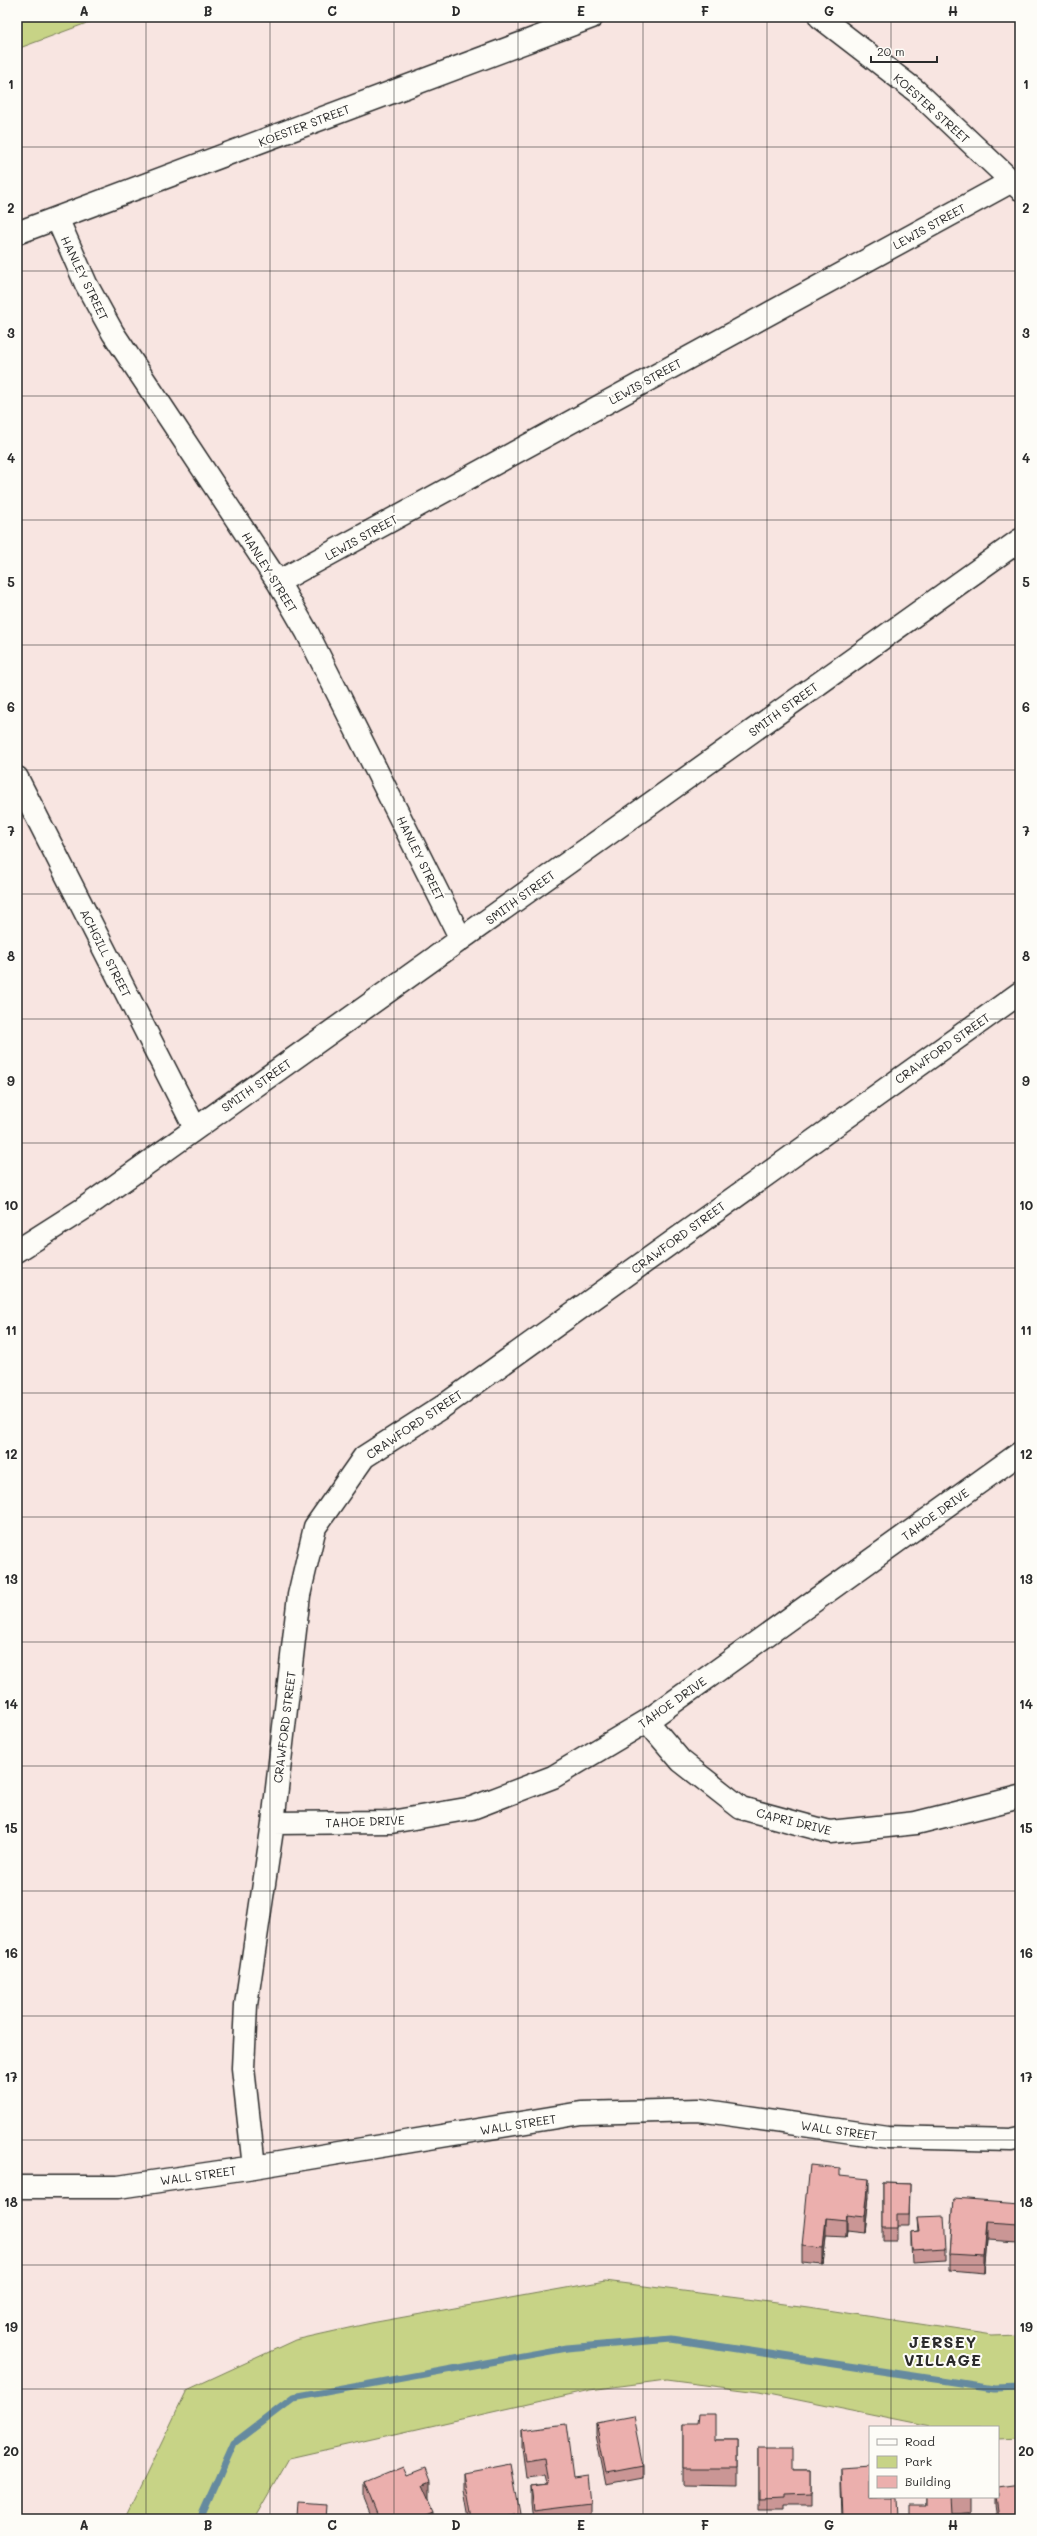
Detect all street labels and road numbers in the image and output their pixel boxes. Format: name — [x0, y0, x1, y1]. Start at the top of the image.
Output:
street label: KOESTER STREET — [891, 70, 974, 147]
street label: KOESTER STREET — [256, 100, 352, 150]
street label: LEWIS STREET — [890, 199, 969, 253]
street label: HANLEY STREET — [58, 233, 113, 323]
street label: LEWIS STREET — [606, 354, 685, 408]
street label: LEWIS STREET — [322, 510, 401, 564]
street label: HANLEY STREET — [239, 529, 301, 616]
street label: SMITH STREET — [745, 678, 821, 740]
street label: HANLEY STREET — [394, 813, 449, 903]
street label: SMITH STREET — [482, 866, 558, 928]
street label: ACHGILL STREET — [77, 906, 135, 1000]
street label: CRAWFORD STREET — [891, 1009, 993, 1087]
street label: SMITH STREET — [218, 1055, 295, 1115]
street label: CRAWFORD STREET — [628, 1197, 729, 1277]
street label: CRAWFORD STREET — [363, 1386, 465, 1462]
street label: TAHOE DRIVE — [898, 1484, 972, 1544]
street label: CRAWFORD STREET — [269, 1670, 299, 1784]
street label: TAHOE DRIVE — [635, 1673, 709, 1731]
street label: CAPRI DRIVE — [755, 1804, 833, 1838]
street label: TAHOE DRIVE — [325, 1812, 405, 1830]
street label: WALL STREET — [479, 2110, 558, 2138]
street label: WALL STREET — [800, 2117, 878, 2143]
street label: WALL STREET — [159, 2162, 237, 2188]

